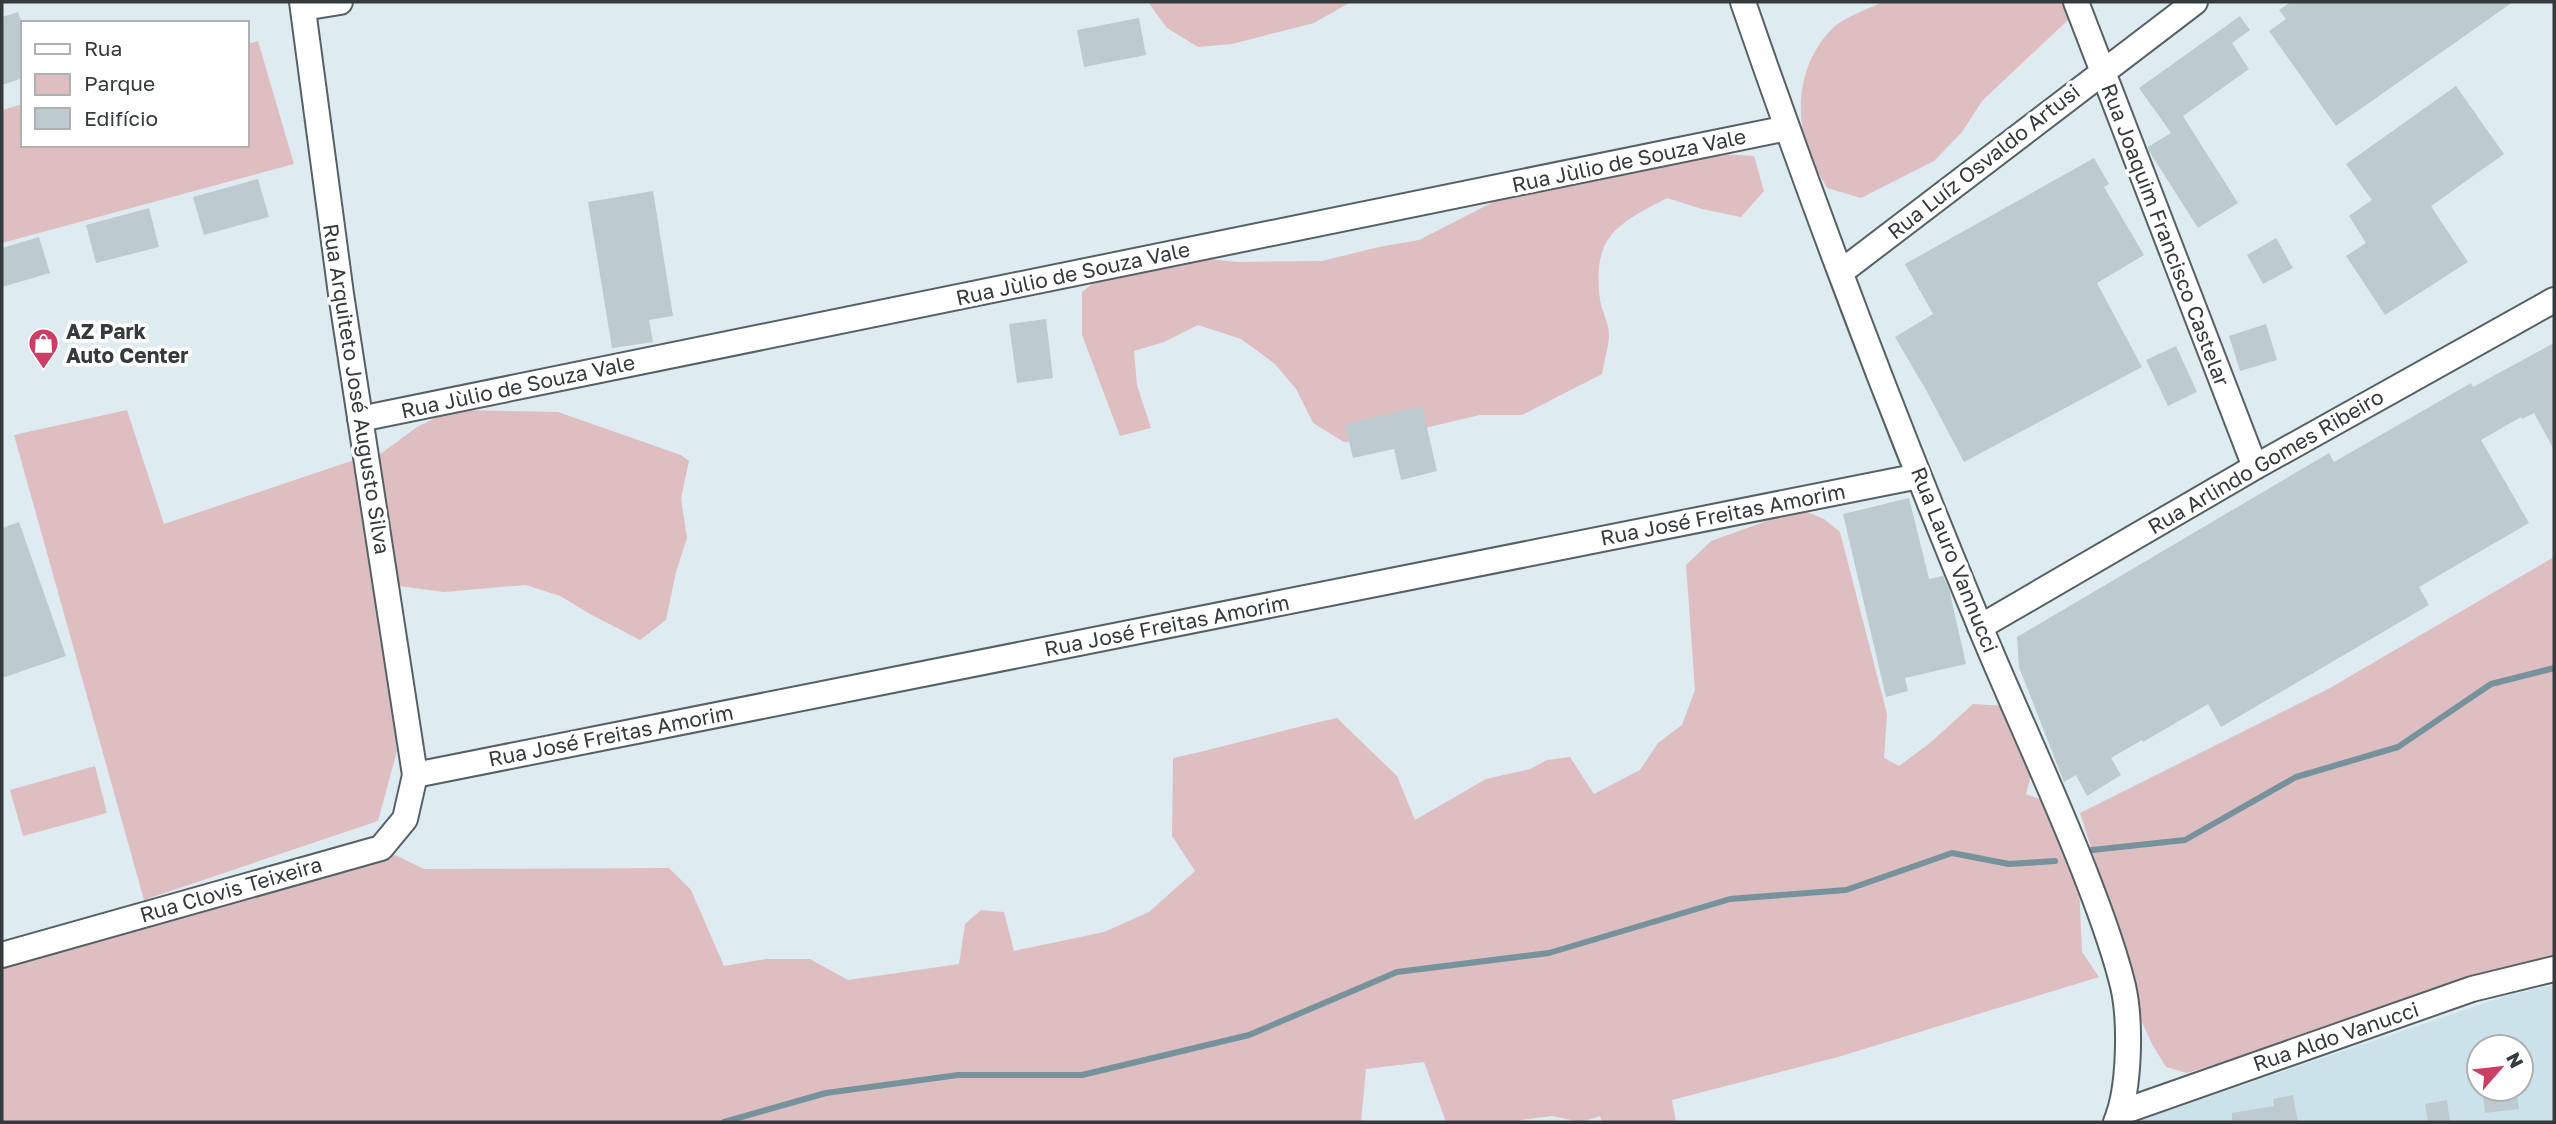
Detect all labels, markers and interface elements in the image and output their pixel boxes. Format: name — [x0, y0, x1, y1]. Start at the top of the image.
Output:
legend — [21, 21, 248, 147]
text: Rua — [84, 35, 122, 61]
text: Parque — [84, 70, 155, 96]
street label: Rua Luíz Osvaldo Artusi — [1882, 78, 2085, 244]
street label: Rua Joaquim Francisco Castelar — [2096, 80, 2236, 390]
text: Edifício — [84, 105, 158, 131]
street label: Rua Jùlio de Souza Vale — [1509, 123, 1748, 198]
street label: Rua Arquiteto José Augusto Silva — [318, 222, 396, 556]
street label: Rua Jùlio de Souza Vale — [953, 236, 1192, 311]
place label: AZ Park Auto Center — [66, 318, 188, 368]
shop icon: AZ Park Auto Center — [26, 327, 60, 371]
street label: Rua Jùlio de Souza Vale — [398, 349, 637, 424]
street label: Rua Arlindo Gomes Ribeiro — [2143, 383, 2388, 539]
street label: Rua Lauro Vannucci — [1906, 463, 2004, 656]
street label: Rua José Freitas Amorim — [1598, 477, 1848, 551]
street label: Rua José Freitas Amorim — [1042, 588, 1292, 662]
street label: Rua José Freitas Amorim — [486, 698, 736, 772]
street label: Rua Clovis Teixeira — [137, 851, 325, 927]
street label: Rua Aldo Vanucci — [2249, 996, 2422, 1077]
north arrow — [2465, 1033, 2535, 1103]
text: N — [2502, 1048, 2529, 1072]

